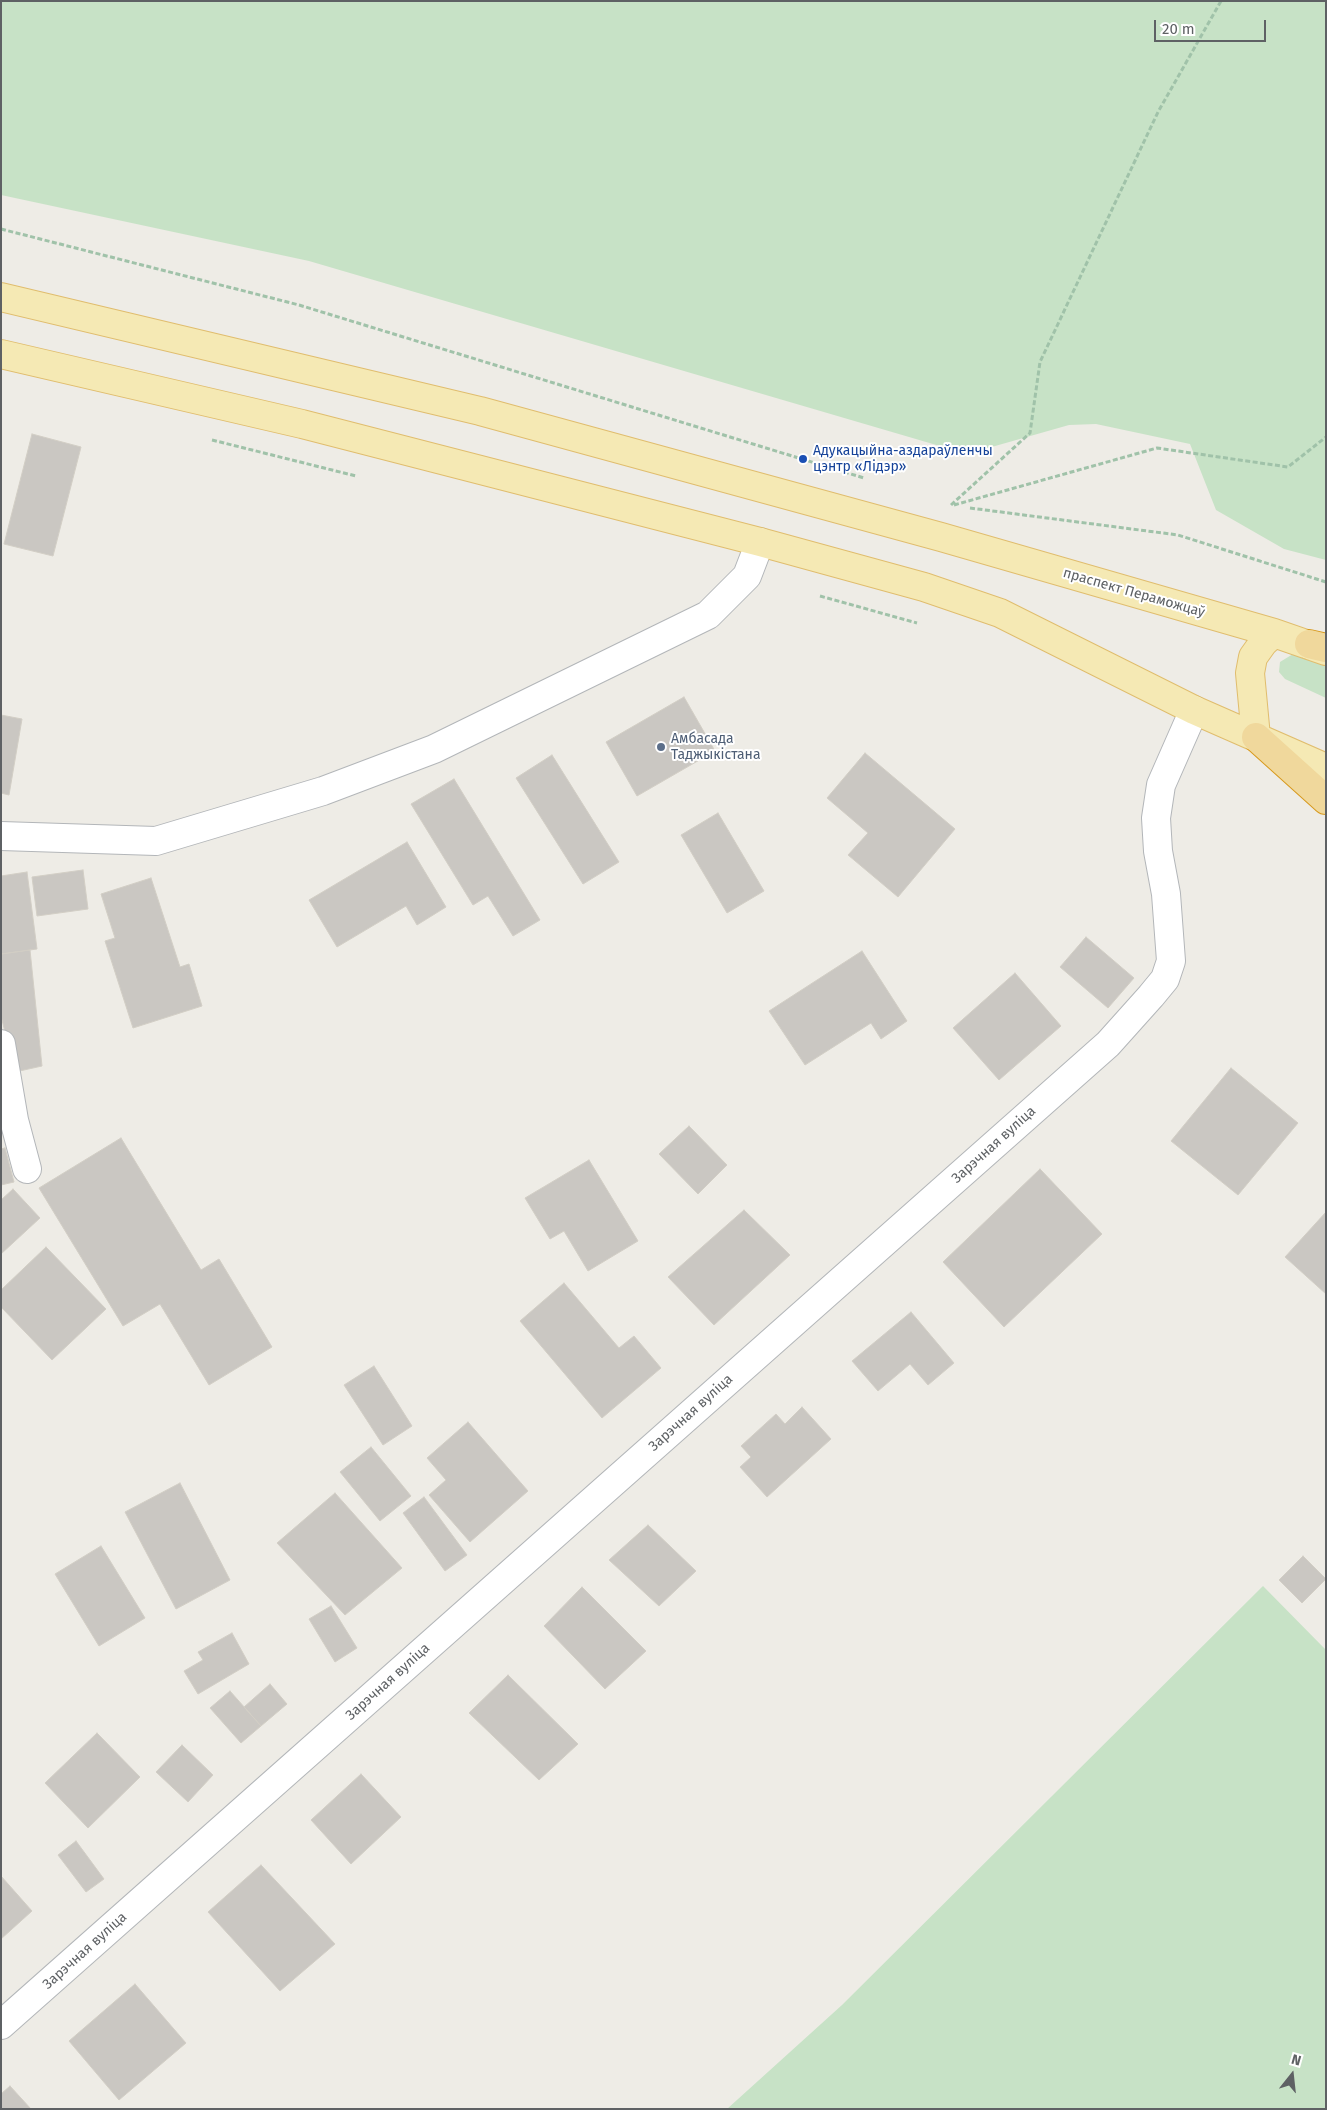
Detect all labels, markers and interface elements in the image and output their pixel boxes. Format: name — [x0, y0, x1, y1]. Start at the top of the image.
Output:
scale bar — [1157, 10, 1270, 42]
text: 20 m — [1162, 20, 1195, 38]
place label: Адукацыйна-аздараўленчы цэнтр «Лідэр» — [813, 443, 993, 476]
marker: Адукацыйна-аздараўленчы цэнтр «Лідэр» — [797, 453, 809, 465]
street label: праспект Пераможцаў — [1061, 565, 1207, 621]
place label: Амбасада Таджыкістана — [671, 731, 761, 764]
marker: Амбасада Таджыкістана — [655, 741, 667, 753]
street label: Зарэчная вуліца — [949, 1103, 1039, 1187]
street label: Зарэчная вуліца — [646, 1371, 736, 1455]
street label: Зарэчная вуліца — [343, 1640, 433, 1724]
street label: Зарэчная вуліца — [40, 1909, 130, 1993]
north arrow — [1267, 2050, 1317, 2100]
text: N — [1289, 2051, 1303, 2070]

